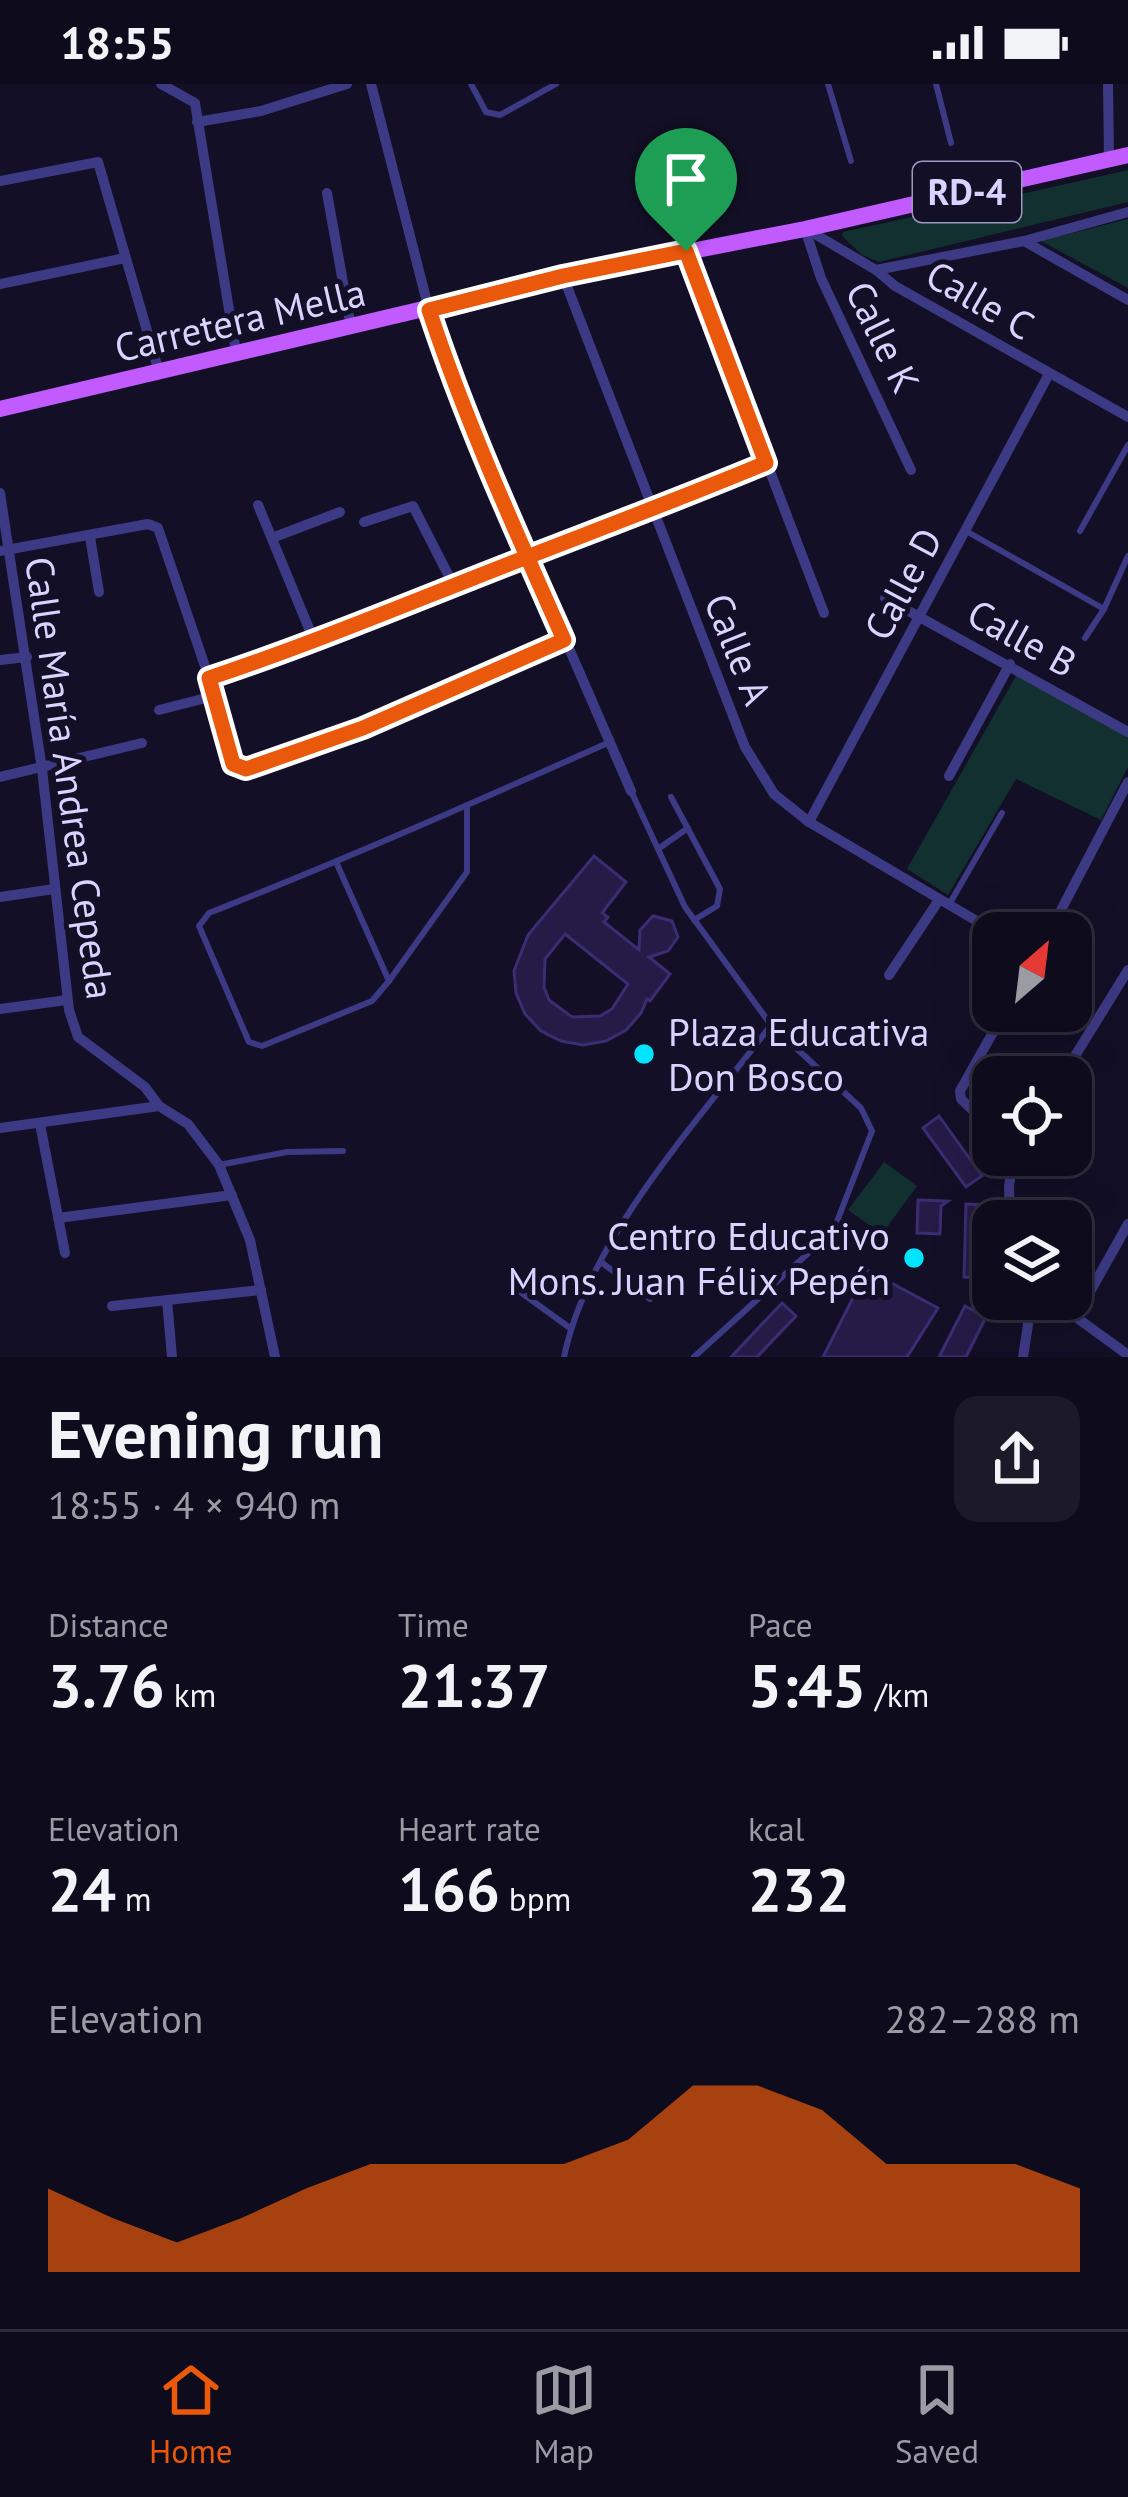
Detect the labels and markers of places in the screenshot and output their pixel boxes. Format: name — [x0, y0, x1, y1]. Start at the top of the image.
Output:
pin — [635, 128, 737, 251]
place label: Plaza Educativa Don Bosco — [668, 1006, 929, 1102]
marker: Plaza Educativa Don Bosco — [631, 1041, 657, 1067]
place label: Centro Educativo Mons. Juan Félix Pepén — [508, 1210, 890, 1306]
marker: Centro Educativo Mons. Juan Félix Pepén — [901, 1245, 927, 1271]

